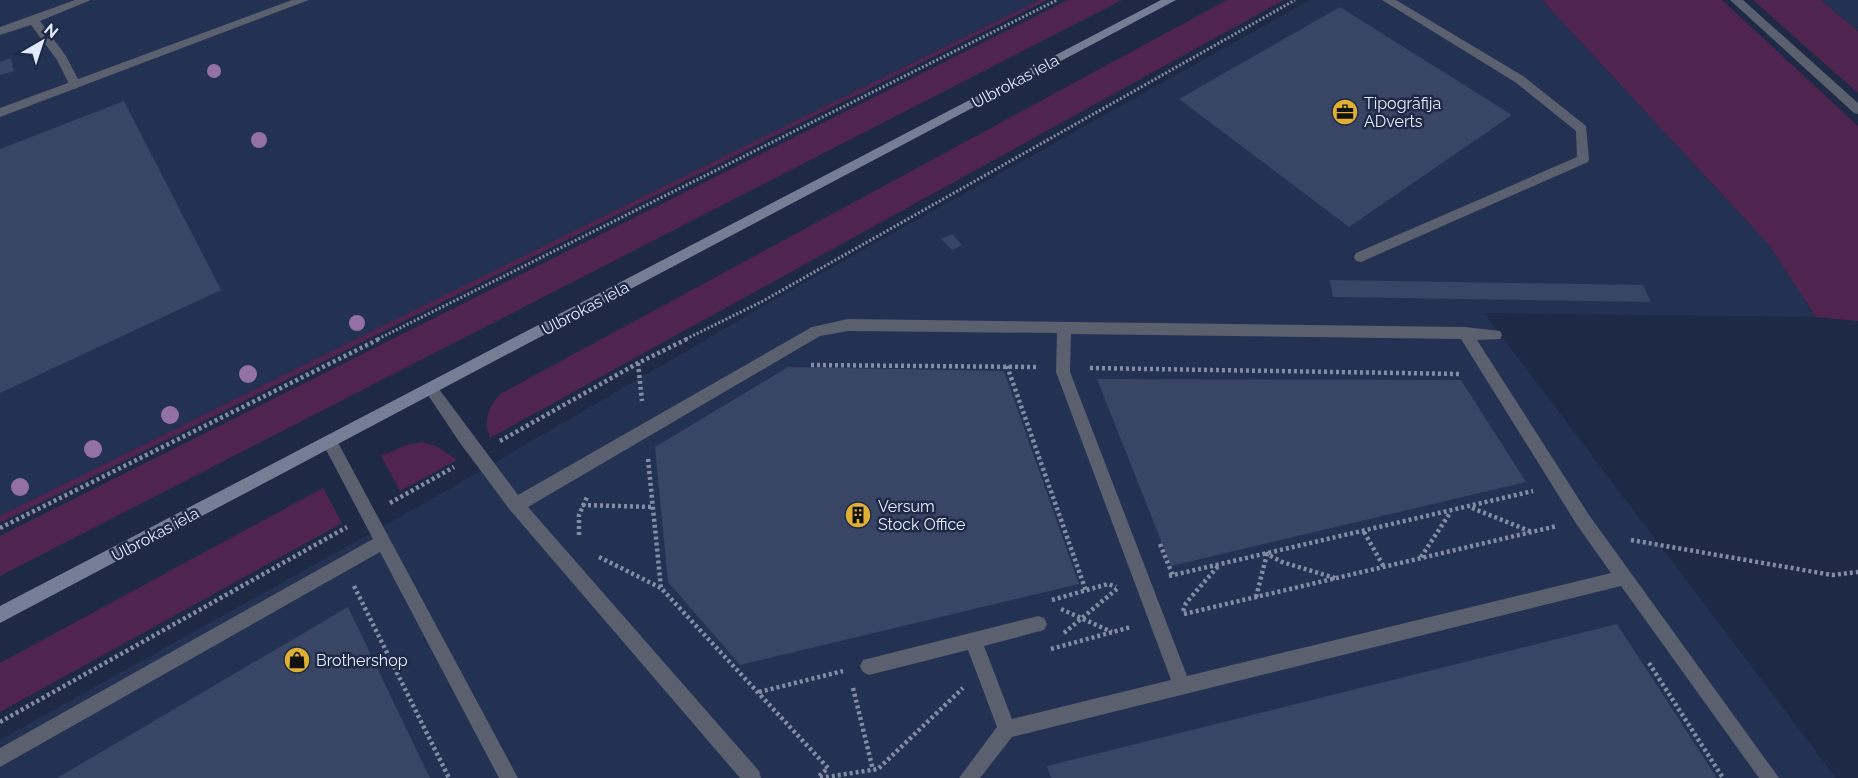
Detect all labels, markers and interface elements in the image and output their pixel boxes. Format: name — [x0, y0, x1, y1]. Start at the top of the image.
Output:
north arrow — [12, 12, 72, 72]
text: N — [40, 20, 62, 42]
street label: Ulbrokas iela — [968, 51, 1062, 112]
place label: Tipogrāfija ADverts — [1364, 94, 1441, 131]
office icon: Tipogrāfija ADverts — [1330, 97, 1360, 127]
street label: Ulbrokas iela — [538, 278, 632, 339]
place label: Versum Stock Office — [878, 497, 966, 534]
building icon: Versum Stock Office — [843, 500, 873, 530]
street label: Ulbrokas iela — [108, 504, 202, 565]
shop icon: Brothershop — [282, 645, 312, 675]
place label: Brothershop — [316, 651, 408, 670]

